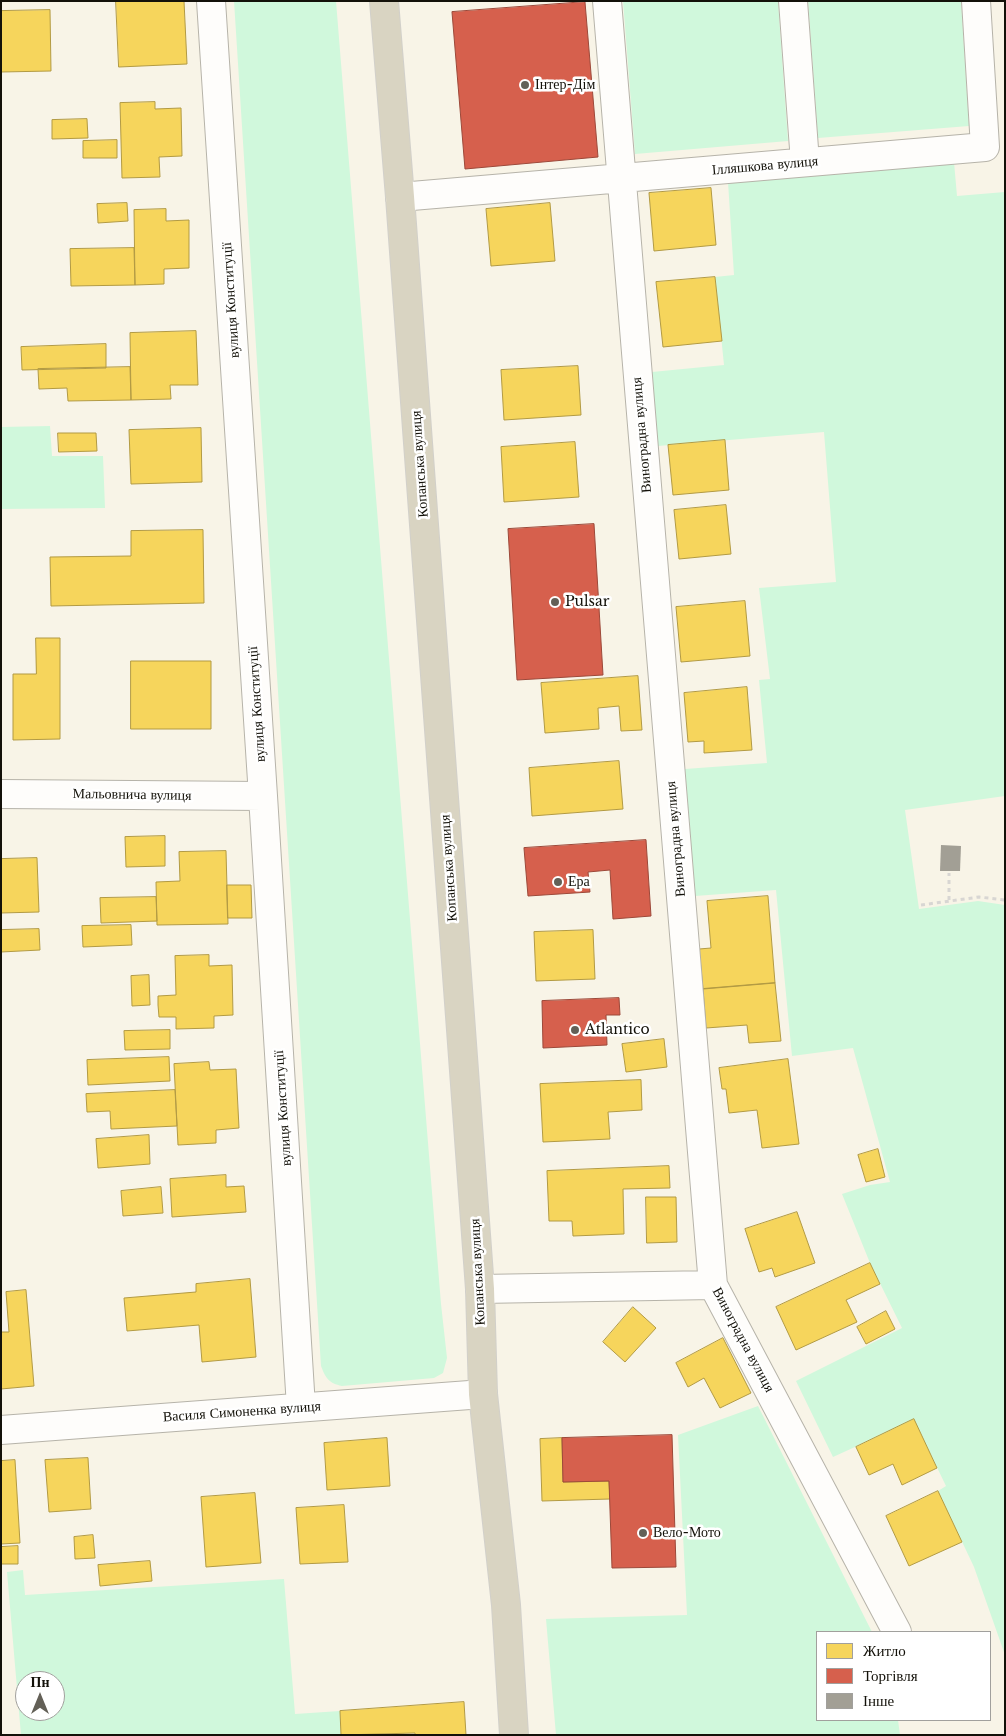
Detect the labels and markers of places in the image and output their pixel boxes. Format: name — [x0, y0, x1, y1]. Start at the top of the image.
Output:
place label: Інтер-Дім — [535, 77, 595, 93]
marker: Інтер-Дім — [519, 79, 531, 91]
place label: Pulsar — [565, 594, 609, 610]
marker: Pulsar — [549, 596, 561, 608]
place label: Ера — [568, 874, 590, 890]
marker: Ера — [552, 876, 564, 888]
place label: Atlantico — [585, 1022, 650, 1038]
marker: Atlantico — [569, 1024, 581, 1036]
place label: Вело-Мото — [653, 1525, 721, 1541]
marker: Вело-Мото — [637, 1527, 649, 1539]

